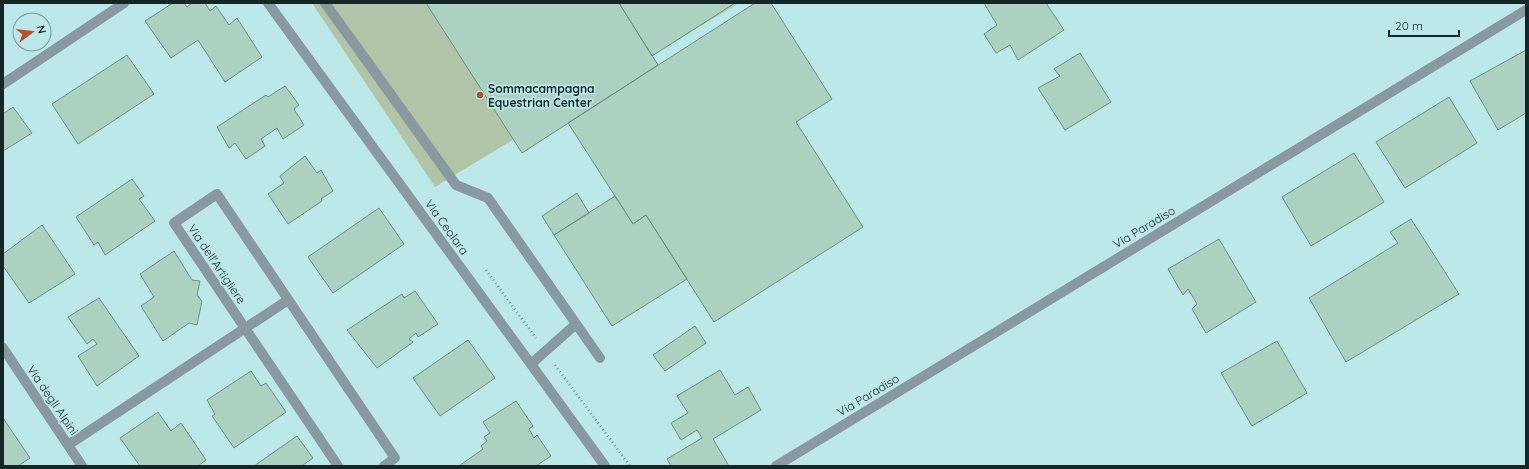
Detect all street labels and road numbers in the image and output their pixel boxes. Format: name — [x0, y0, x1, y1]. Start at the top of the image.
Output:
street label: Via Ceolara — [422, 196, 472, 258]
street label: Via Paradiso — [1110, 203, 1178, 251]
street label: Via dell'Artigliere — [185, 221, 249, 307]
street label: Via degli Alpini — [24, 362, 82, 438]
street label: Via Paradiso — [834, 371, 902, 419]

